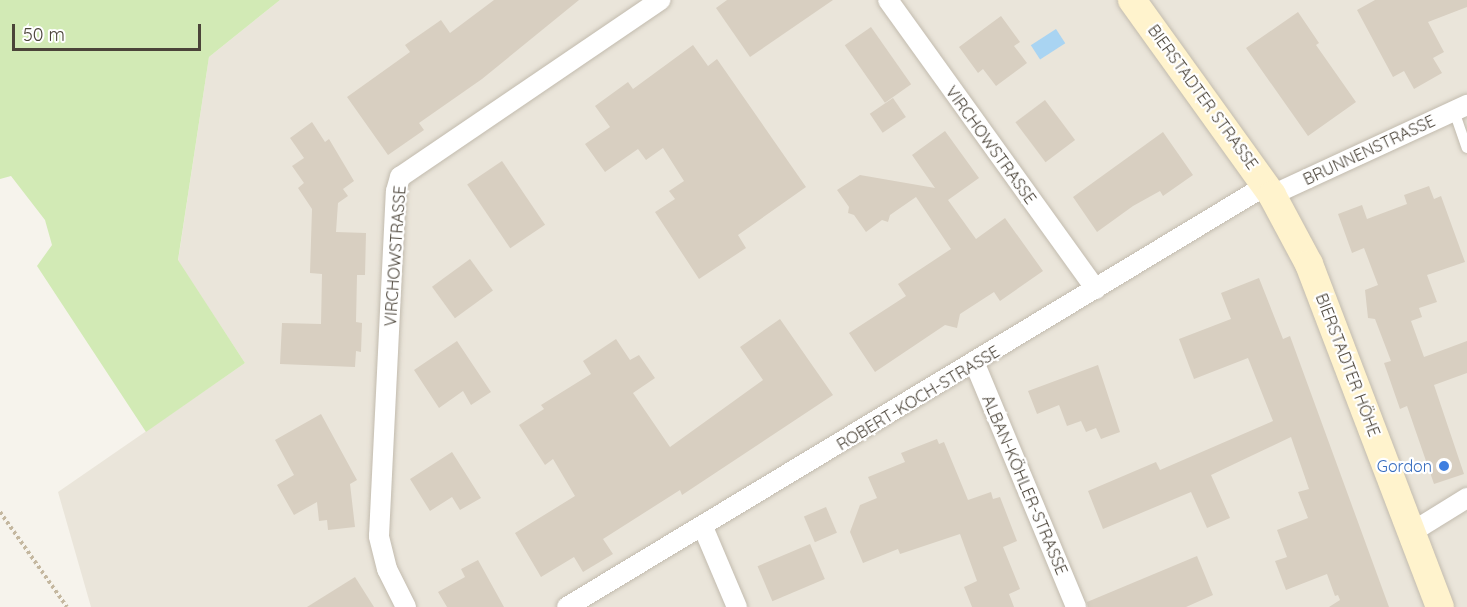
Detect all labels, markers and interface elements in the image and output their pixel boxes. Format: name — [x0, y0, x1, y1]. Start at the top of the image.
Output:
scale bar — [15, 12, 204, 50]
street label: BIERSTADTER STRASSE — [1144, 21, 1262, 173]
text: 50 m — [23, 23, 65, 46]
street label: VIRCHOWSTRASSE — [942, 82, 1040, 208]
street label: BRUNNENSTRASSE — [1300, 111, 1438, 189]
street label: VIRCHOWSTRASSE — [380, 185, 410, 327]
street label: BIERSTADTER HÖHE — [1312, 291, 1384, 439]
street label: ROBERT-KOCH-STRASSE — [833, 342, 1003, 454]
street label: ALBAN-KÖHLER-STRASSE — [978, 392, 1072, 578]
place label: Gordon — [1377, 456, 1432, 476]
marker: Gordon — [1437, 459, 1451, 473]

